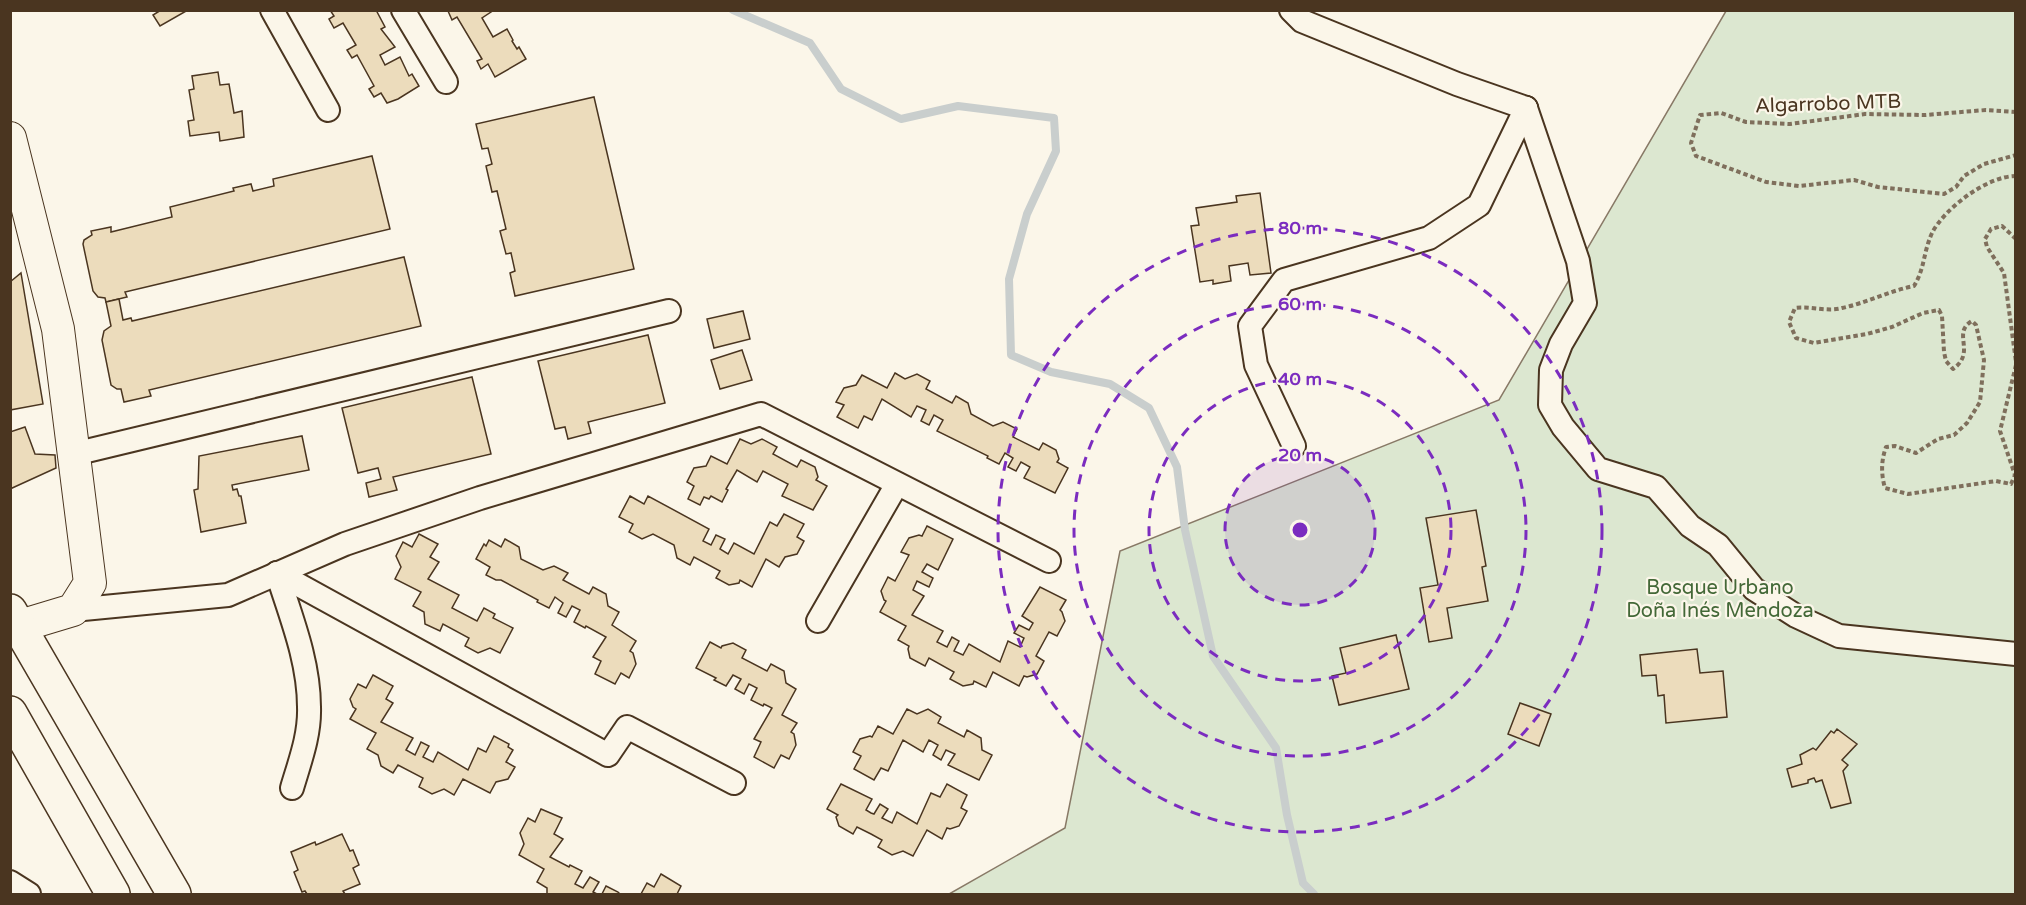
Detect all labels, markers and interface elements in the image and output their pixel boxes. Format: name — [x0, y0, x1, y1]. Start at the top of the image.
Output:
street label: Algarrobo MTB — [1755, 89, 1901, 119]
text: 80 m — [1278, 217, 1322, 239]
text: 60 m — [1278, 293, 1322, 315]
text: 40 m — [1278, 368, 1322, 390]
text: 20 m — [1278, 444, 1322, 466]
centre of rings — [1290, 520, 1310, 540]
park label: Bosque Urbano Doña Inés Mendoza — [1626, 576, 1814, 623]

